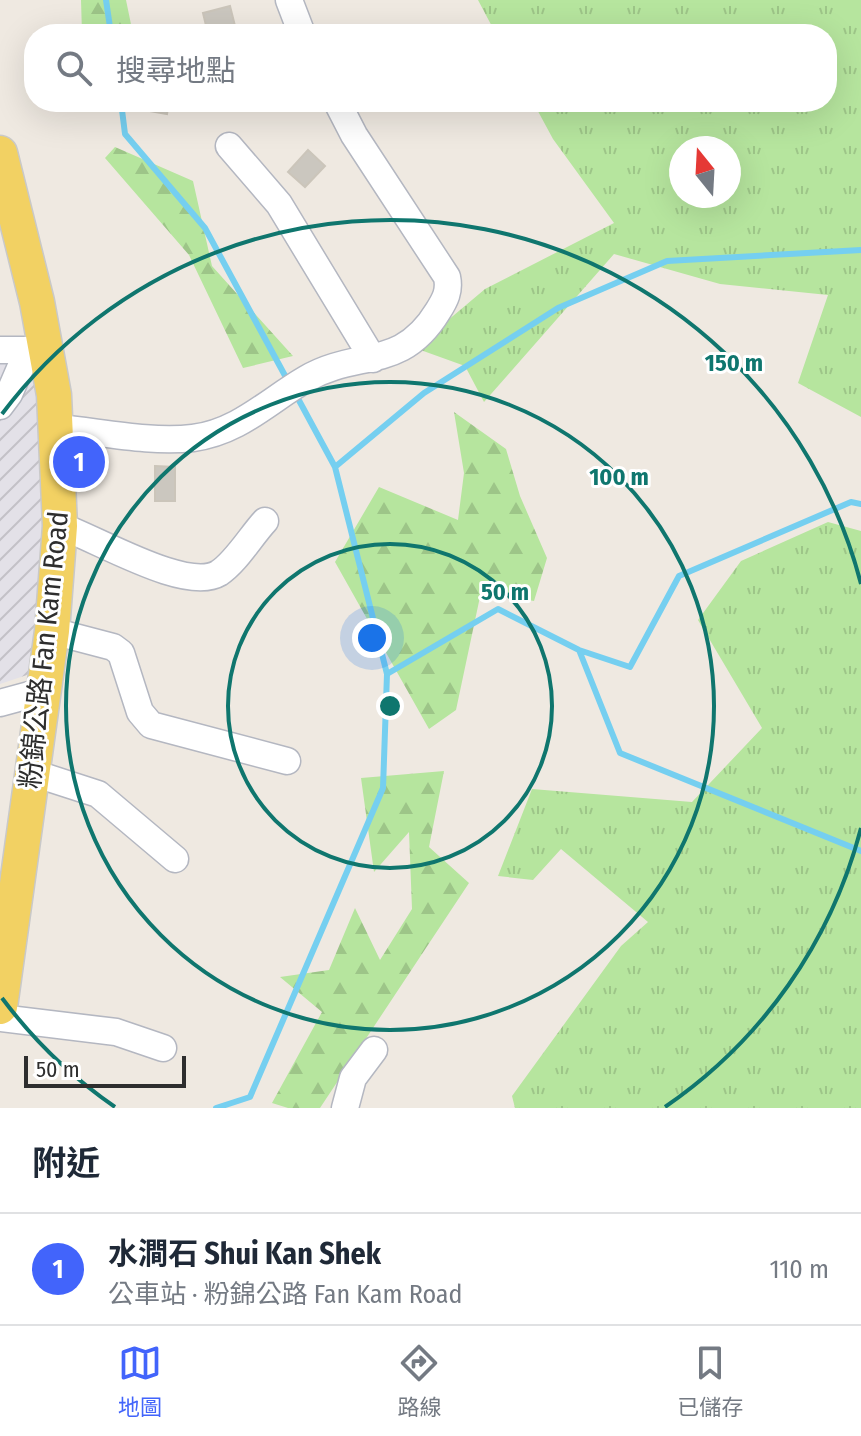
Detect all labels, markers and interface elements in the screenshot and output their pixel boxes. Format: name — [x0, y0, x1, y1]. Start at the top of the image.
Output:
search box — [24, 24, 837, 112]
icon: search — [52, 46, 96, 90]
text: 搜尋地點 — [116, 53, 236, 89]
north arrow — [669, 136, 741, 208]
text: 150 m — [705, 349, 763, 377]
pin: 1 — [53, 432, 105, 492]
text: 100 m — [589, 463, 649, 491]
street label: 粉錦公路 Fan Kam Road — [13, 510, 75, 790]
text: 50 m — [481, 578, 529, 606]
your location — [352, 618, 392, 658]
centre of rings — [376, 692, 404, 720]
scale bar — [24, 1052, 186, 1088]
text: 50 m — [36, 1056, 80, 1083]
text: 附近 — [32, 1143, 100, 1184]
text: 水澗石 Shui Kan Shek — [108, 1236, 381, 1272]
text: 1 — [53, 1254, 64, 1285]
text: 110 m — [769, 1254, 829, 1285]
text: 公車站 · 粉錦公路 Fan Kam Road — [108, 1279, 463, 1310]
tab: 地圖 — [118, 1341, 162, 1421]
tab: 路線 — [397, 1341, 441, 1421]
tab: 已儲存 — [677, 1341, 743, 1421]

